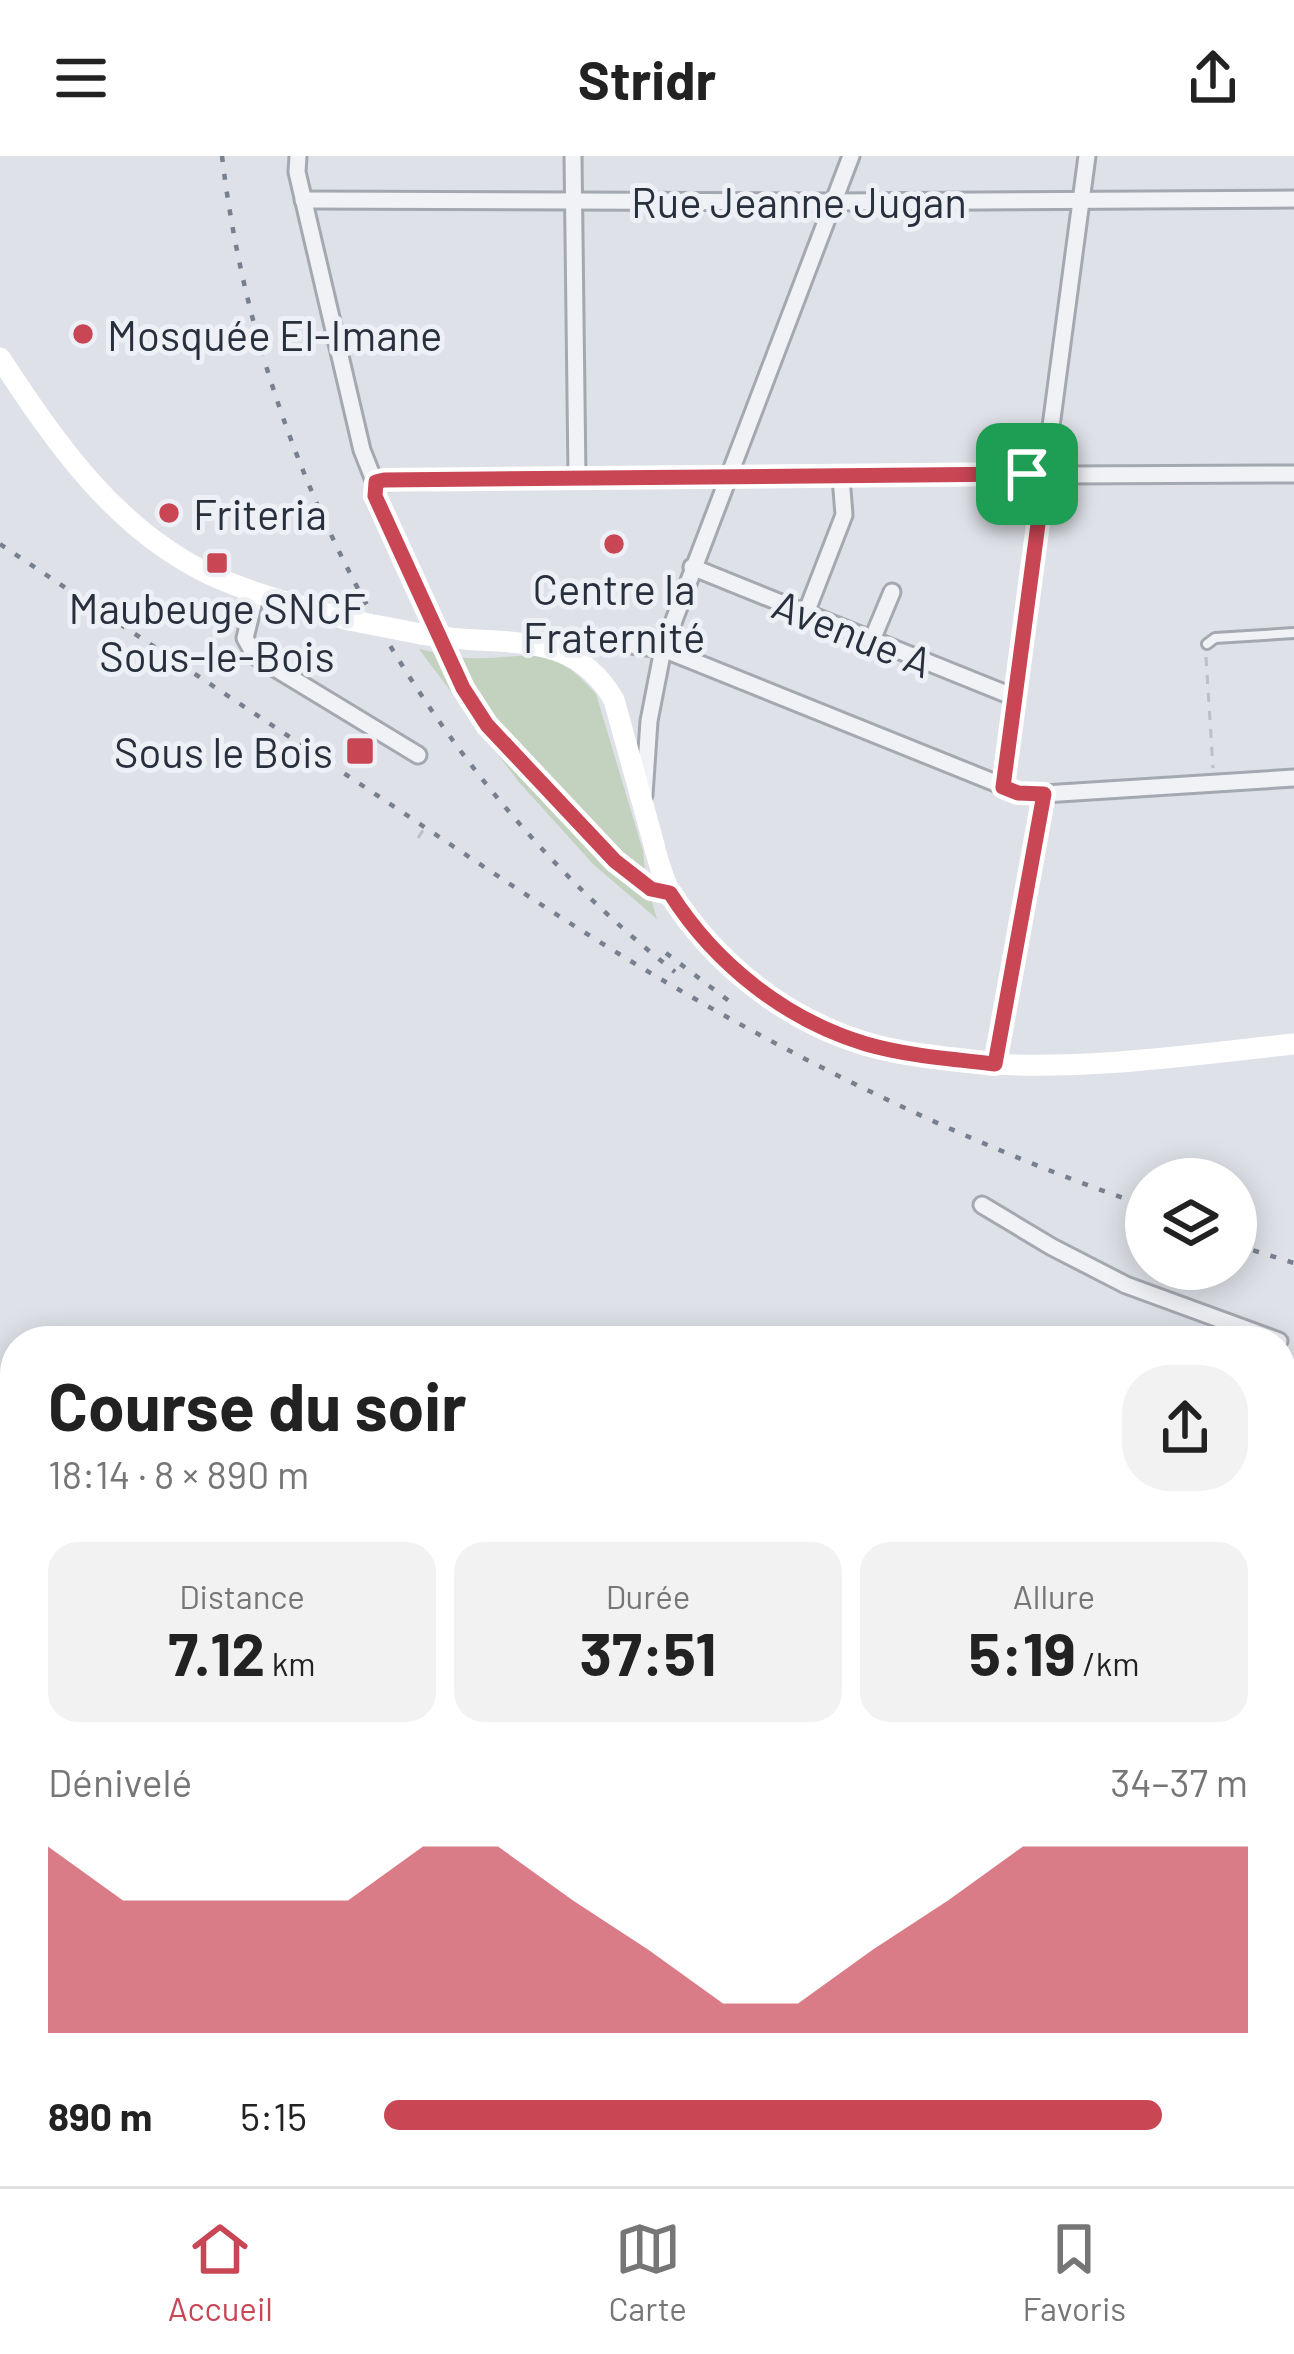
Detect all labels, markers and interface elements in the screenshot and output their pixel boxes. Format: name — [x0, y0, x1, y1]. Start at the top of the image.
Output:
icon: menu — [48, 45, 114, 111]
icon: share — [1180, 45, 1246, 111]
text: Stridr — [578, 46, 716, 111]
street label: Rue Jeanne Jugan — [631, 176, 967, 227]
place label: Mosquée El-Imane — [107, 309, 442, 360]
marker: Mosquée El-Imane — [70, 321, 96, 347]
pin — [976, 423, 1078, 525]
icon: arrive — [994, 441, 1060, 507]
place label: Friteria — [193, 488, 327, 538]
marker: Friteria — [156, 500, 182, 526]
marker: Centre la Fraternité — [601, 531, 627, 557]
marker: Maubeuge SNCF Sous-le-Bois — [204, 550, 230, 576]
place label: Centre la Fraternité — [523, 563, 705, 661]
street label: Avenue A — [766, 577, 940, 687]
place label: Maubeuge SNCF Sous-le-Bois — [68, 582, 366, 680]
place label: Sous le Bois — [114, 726, 333, 776]
marker: Sous le Bois — [344, 735, 376, 767]
map controls — [1125, 1158, 1257, 1290]
button: layers — [1125, 1158, 1257, 1290]
text: Course du soir — [48, 1365, 466, 1444]
button: share — [1122, 1365, 1248, 1491]
text: 18:14 · 8 × 890 m — [48, 1450, 309, 1497]
text: Distance — [179, 1576, 305, 1616]
text: Durée — [606, 1576, 690, 1616]
text: Allure — [1013, 1576, 1095, 1616]
text: 7.12 — [168, 1616, 265, 1688]
text: 37:51 — [580, 1616, 716, 1688]
text: 5:19 — [969, 1616, 1076, 1688]
text: km — [265, 1643, 316, 1683]
text: /km — [1076, 1643, 1139, 1683]
text: Dénivelé — [48, 1758, 192, 1805]
text: 34–37 m — [1110, 1758, 1248, 1805]
text: 890 m — [48, 2092, 152, 2139]
text: 5:15 — [240, 2092, 307, 2139]
tab: Accueil — [168, 2216, 273, 2328]
tab: Carte — [609, 2216, 687, 2328]
tab: Favoris — [1022, 2216, 1126, 2328]

